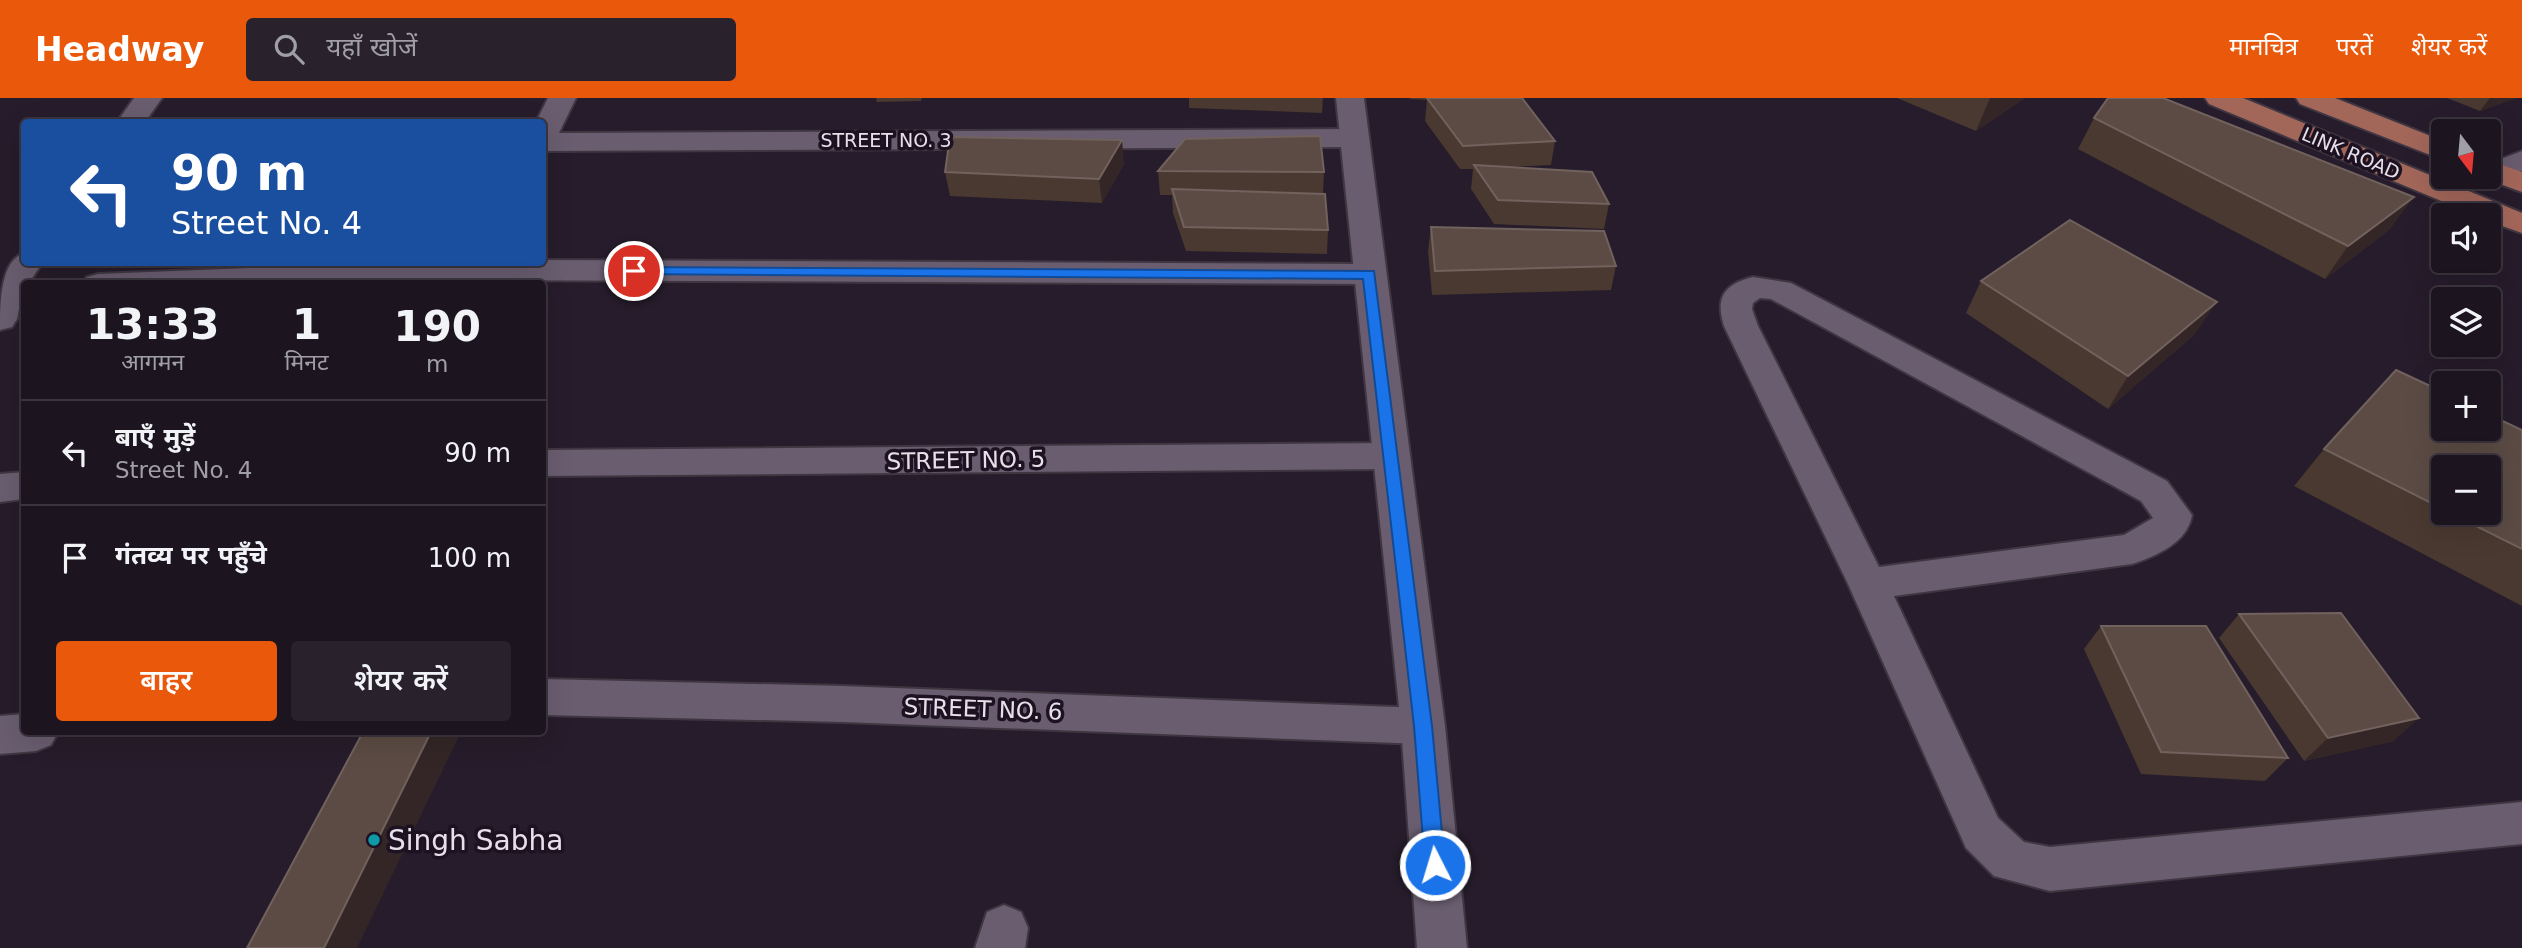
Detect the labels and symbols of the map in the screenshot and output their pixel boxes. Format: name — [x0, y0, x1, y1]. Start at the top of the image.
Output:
north arrow — [2431, 119, 2501, 189]
street label: LINK ROAD — [2299, 122, 2403, 184]
street label: STREET NO. 3 — [820, 129, 952, 151]
pin — [604, 241, 664, 301]
street label: STREET NO. 5 — [886, 446, 1046, 474]
street label: STREET NO. 6 — [903, 693, 1063, 725]
place label: Singh Sabha — [388, 824, 563, 857]
position arrow — [1398, 828, 1472, 902]
marker: Singh Sabha — [366, 832, 382, 848]

